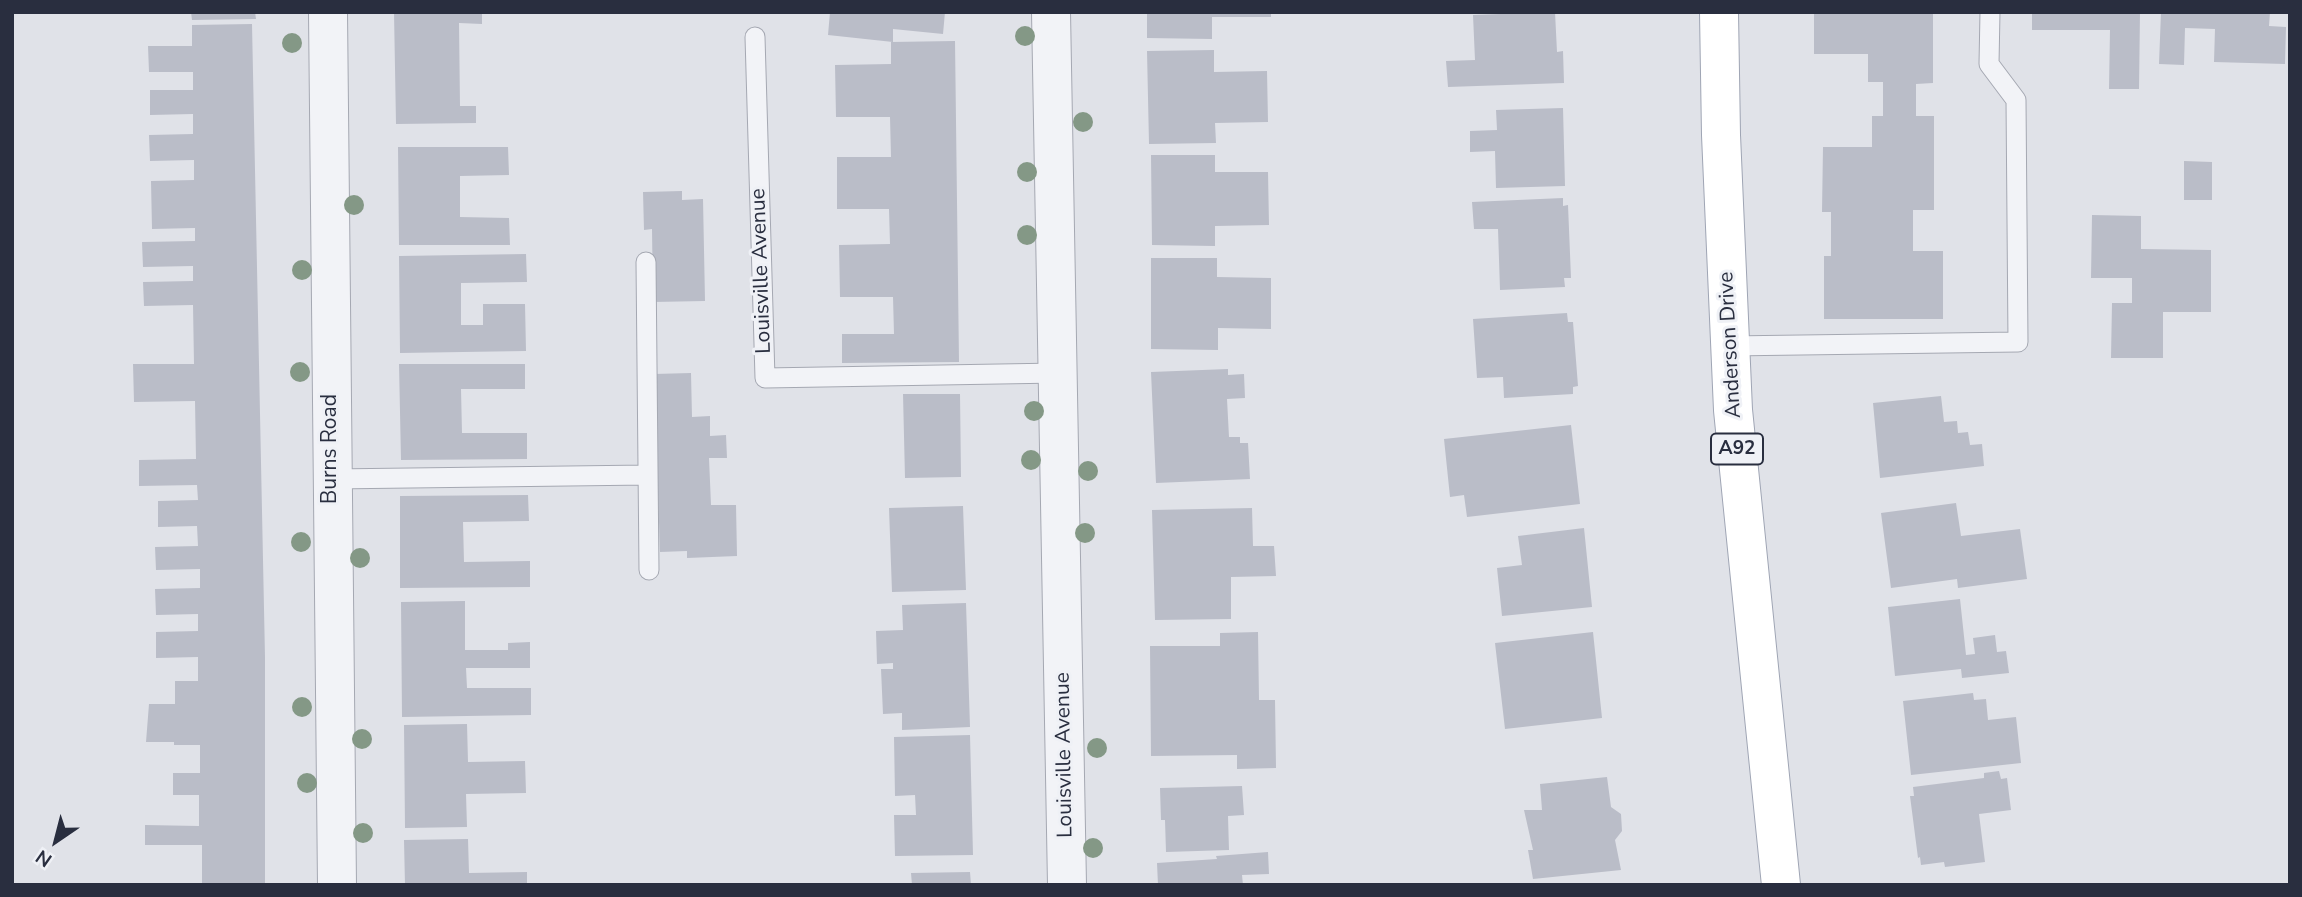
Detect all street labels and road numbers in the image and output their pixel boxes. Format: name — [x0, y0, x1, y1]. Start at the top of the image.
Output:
street label: Louisville Avenue — [747, 188, 777, 354]
street label: Anderson Drive — [1715, 271, 1747, 419]
street label: Burns Road — [318, 394, 344, 504]
road number: A92 — [1711, 433, 1763, 464]
street label: Louisville Avenue — [1051, 672, 1079, 838]

